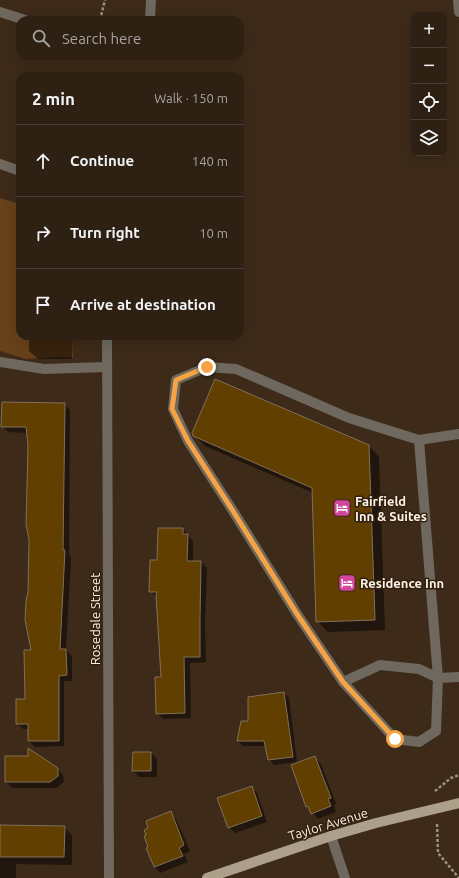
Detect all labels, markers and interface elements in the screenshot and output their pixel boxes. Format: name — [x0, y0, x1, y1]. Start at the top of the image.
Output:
map controls — [411, 12, 447, 156]
button: + — [411, 12, 447, 48]
search box — [16, 16, 244, 60]
icon: search — [30, 27, 52, 49]
text: Search here — [62, 30, 141, 47]
button: − — [411, 48, 447, 84]
button: locate — [411, 84, 447, 120]
text: 2 min — [32, 89, 75, 108]
text: Walk · 150 m — [154, 91, 228, 105]
button: layers — [411, 120, 447, 156]
icon: ahead — [32, 150, 54, 172]
text: Continue — [70, 152, 134, 169]
text: 140 m — [192, 154, 228, 168]
icon: right — [32, 222, 54, 244]
text: Turn right — [70, 224, 140, 241]
text: 10 m — [199, 226, 228, 240]
icon: arrive — [32, 294, 54, 316]
text: Arrive at destination — [70, 296, 216, 313]
route end — [198, 358, 216, 376]
place label: Fairfield Inn & Suites — [355, 494, 427, 523]
hotel icon: Fairfield Inn & Suites — [332, 498, 352, 518]
street label: Rosedale Street — [88, 573, 102, 665]
hotel icon: Residence Inn — [337, 573, 357, 593]
place label: Residence Inn — [360, 576, 444, 590]
route start — [386, 730, 404, 748]
street label: Taylor Avenue — [287, 805, 369, 843]

